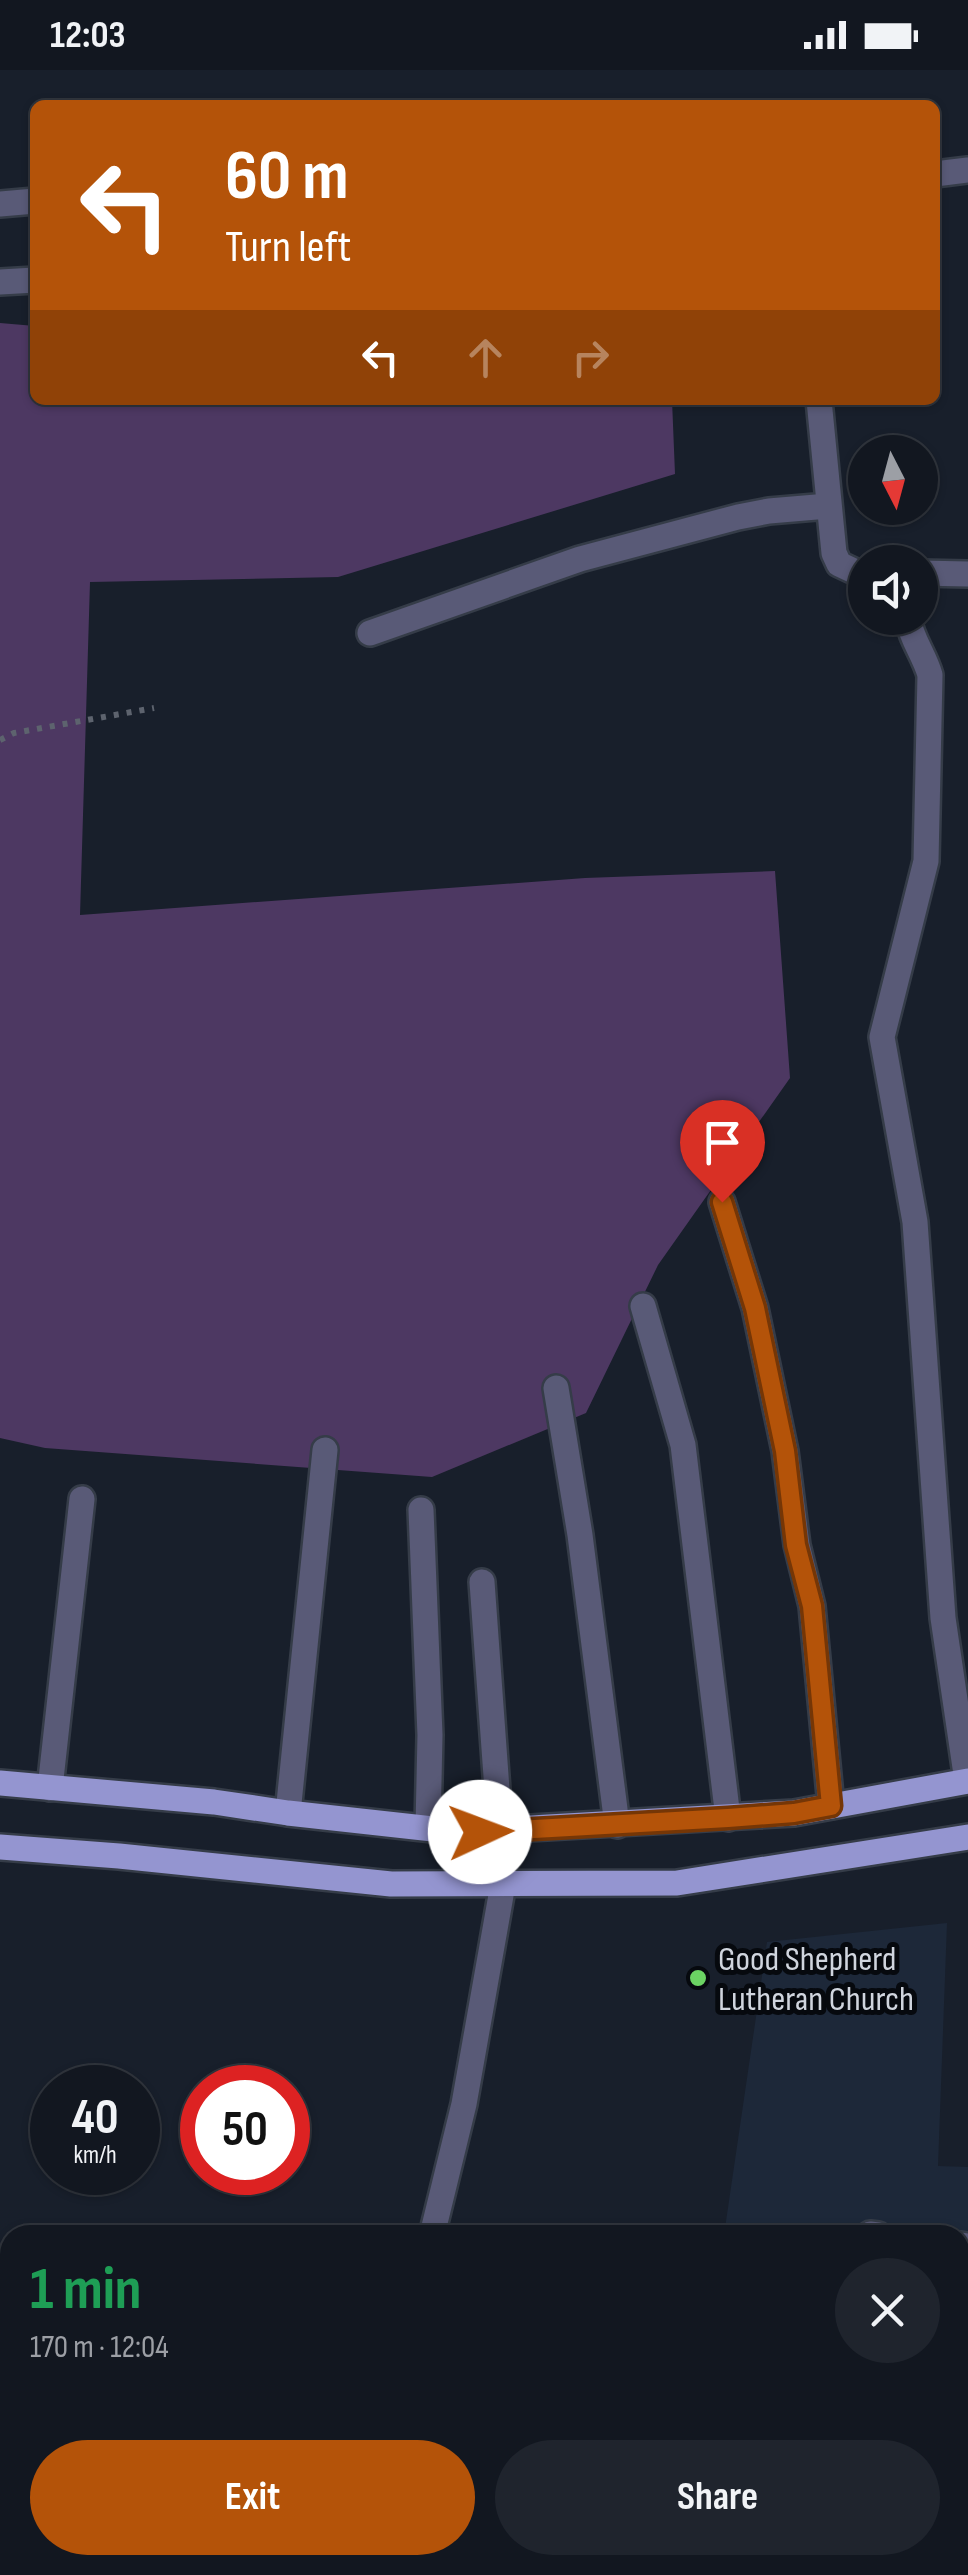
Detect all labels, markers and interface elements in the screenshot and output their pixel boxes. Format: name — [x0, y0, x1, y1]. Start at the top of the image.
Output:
text: 12:03 — [50, 13, 126, 58]
text: 60 m — [225, 135, 349, 219]
icon: left — [60, 140, 190, 270]
text: Turn left — [225, 220, 351, 275]
icon: left — [353, 330, 408, 385]
icon: ahead — [458, 330, 513, 385]
icon: right — [563, 330, 618, 385]
north arrow — [848, 435, 938, 525]
map controls — [848, 435, 938, 635]
button: sound — [848, 545, 938, 635]
pin — [680, 1100, 765, 1203]
icon: arrive — [695, 1115, 750, 1170]
position arrow — [428, 1780, 532, 1884]
place label: Good Shepherd Lutheran Church — [718, 1938, 914, 2021]
marker: Good Shepherd Lutheran Church — [687, 1967, 709, 1989]
speed limit sign: 50 — [180, 2065, 310, 2195]
text: 40 — [71, 2088, 119, 2148]
text: km/h — [73, 2140, 117, 2171]
text: 1 min — [30, 2254, 142, 2326]
button: close — [835, 2258, 940, 2363]
text: 170 m · 12:04 — [30, 2328, 169, 2367]
button: Exit — [30, 2440, 475, 2555]
button: Share — [495, 2440, 940, 2555]

